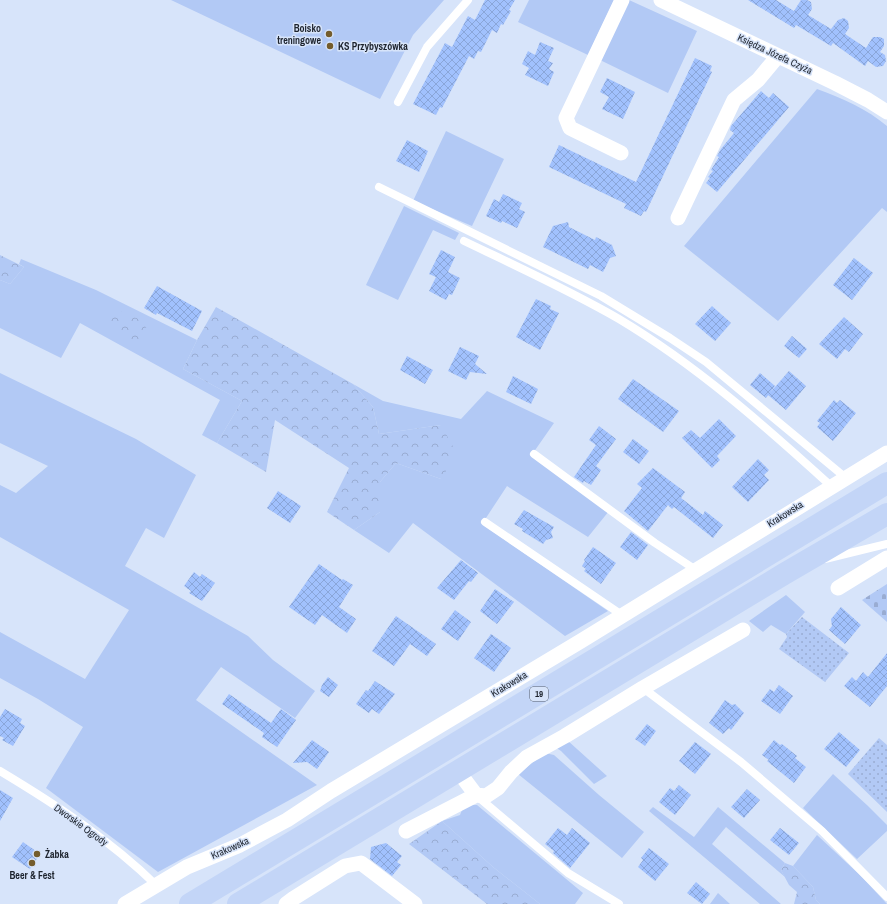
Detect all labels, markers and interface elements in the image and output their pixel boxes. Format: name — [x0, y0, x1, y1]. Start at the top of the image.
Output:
place label: Boisko treningowe — [277, 22, 321, 47]
marker: Boisko treningowe — [324, 29, 334, 39]
street label: Księdza Józefa Czyża — [735, 31, 815, 77]
place label: KS Przybyszówka — [338, 40, 408, 53]
marker: KS Przybyszówka — [325, 41, 335, 51]
street label: Krakowska — [765, 498, 806, 530]
street label: Krakowska — [488, 668, 530, 700]
road number: 19 — [530, 687, 548, 701]
street label: Dworskie Ogrody — [52, 801, 111, 849]
street label: Krakowska — [209, 834, 251, 862]
place label: Żabka — [45, 847, 69, 861]
marker: Żabka — [32, 849, 42, 859]
marker: Beer & Fest — [27, 858, 37, 868]
place label: Beer & Fest — [9, 869, 55, 882]

